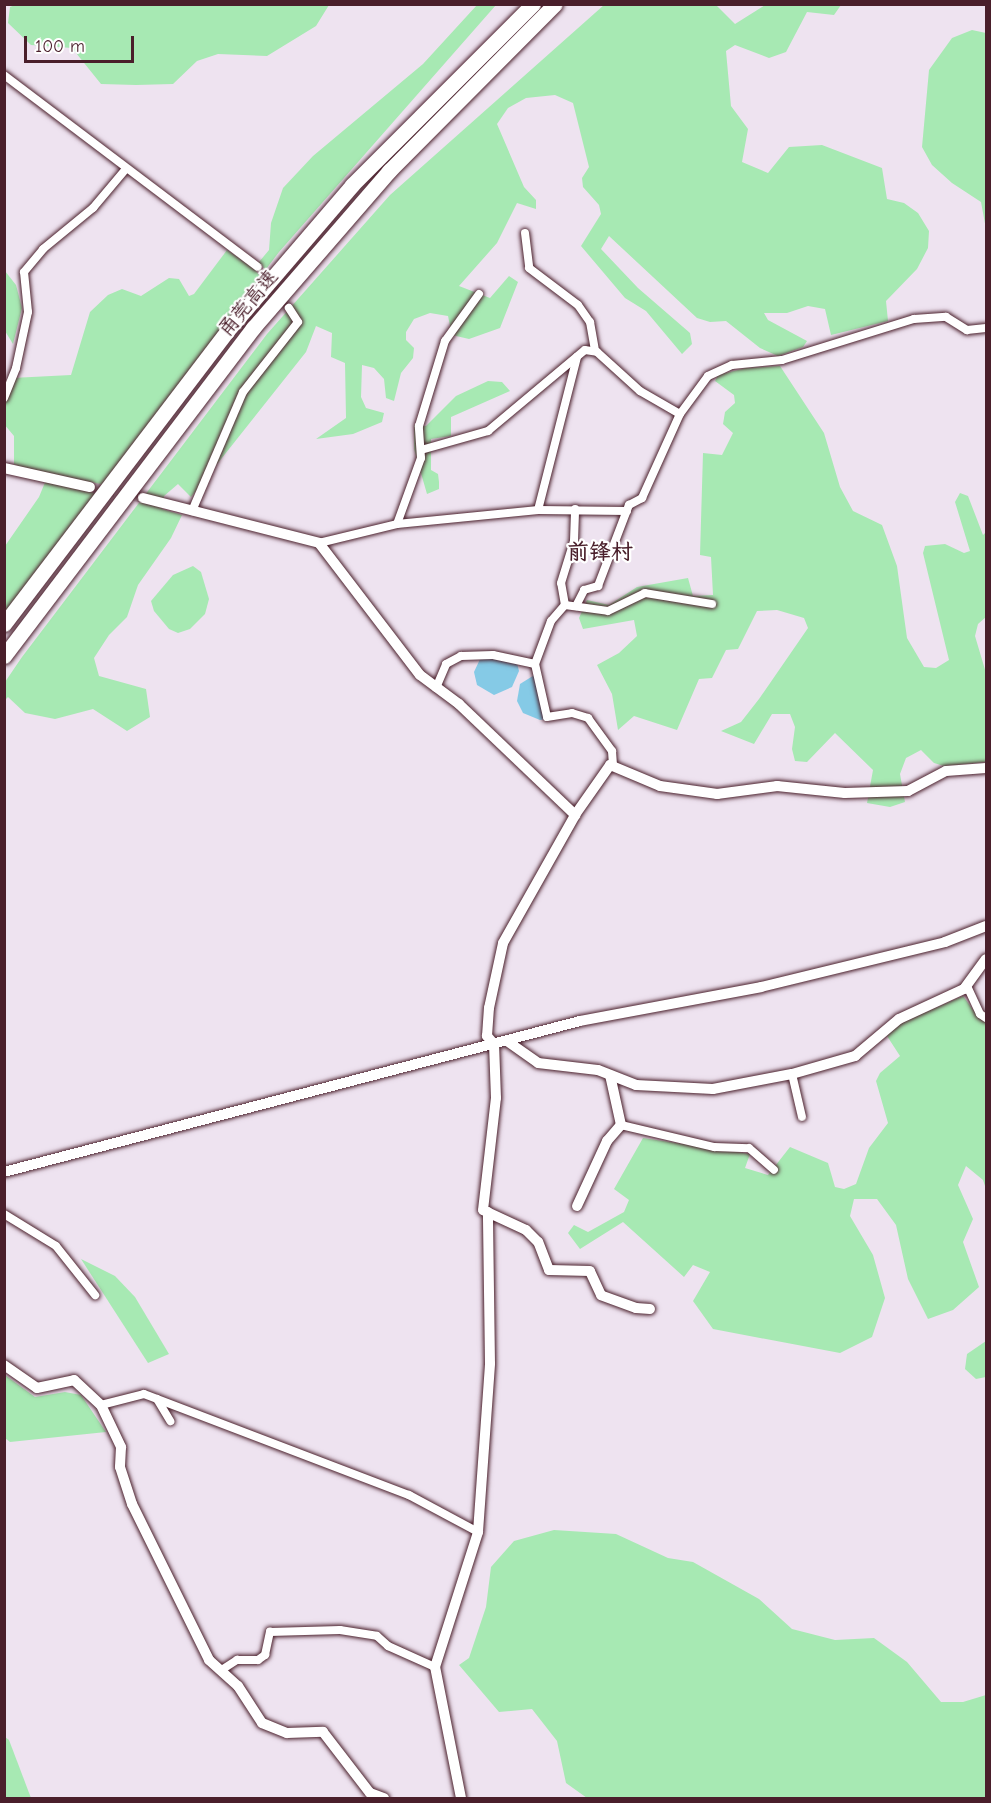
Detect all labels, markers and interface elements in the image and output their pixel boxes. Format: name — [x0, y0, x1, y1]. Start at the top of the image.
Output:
scale bar — [27, 24, 136, 62]
text: 100 m — [35, 36, 85, 57]
street label: 甬莞高速 — [213, 265, 283, 341]
district label: 前锋村 — [567, 540, 633, 566]

